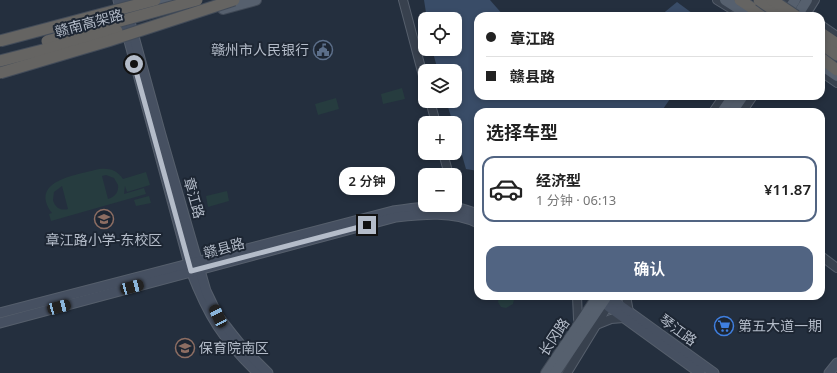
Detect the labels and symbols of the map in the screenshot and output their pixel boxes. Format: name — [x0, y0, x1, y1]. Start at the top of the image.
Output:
street label: 赣南高架路 — [53, 4, 125, 41]
public building icon: 赣州市人民银行 — [312, 39, 334, 61]
place label: 赣州市人民银行 — [211, 40, 309, 59]
route start — [125, 55, 143, 73]
callout: 2 分钟 — [339, 167, 395, 195]
street label: 章江路 — [180, 175, 209, 221]
school or university icon: 章江路小学-东校区 — [93, 208, 115, 230]
route end — [358, 216, 376, 234]
place label: 章江路小学-东校区 — [46, 230, 162, 249]
street label: 赣县路 — [201, 233, 247, 262]
car — [119, 278, 145, 296]
car — [46, 298, 72, 316]
car — [207, 303, 229, 329]
street label: 琴江路 — [656, 310, 701, 350]
street label: 长冈路 — [534, 314, 573, 359]
supermarket icon: 第五大道一期 — [713, 315, 735, 337]
place label: 第五大道一期 — [738, 316, 822, 335]
school or university icon: 保育院南区 — [174, 337, 196, 359]
place label: 保育院南区 — [199, 338, 269, 357]

